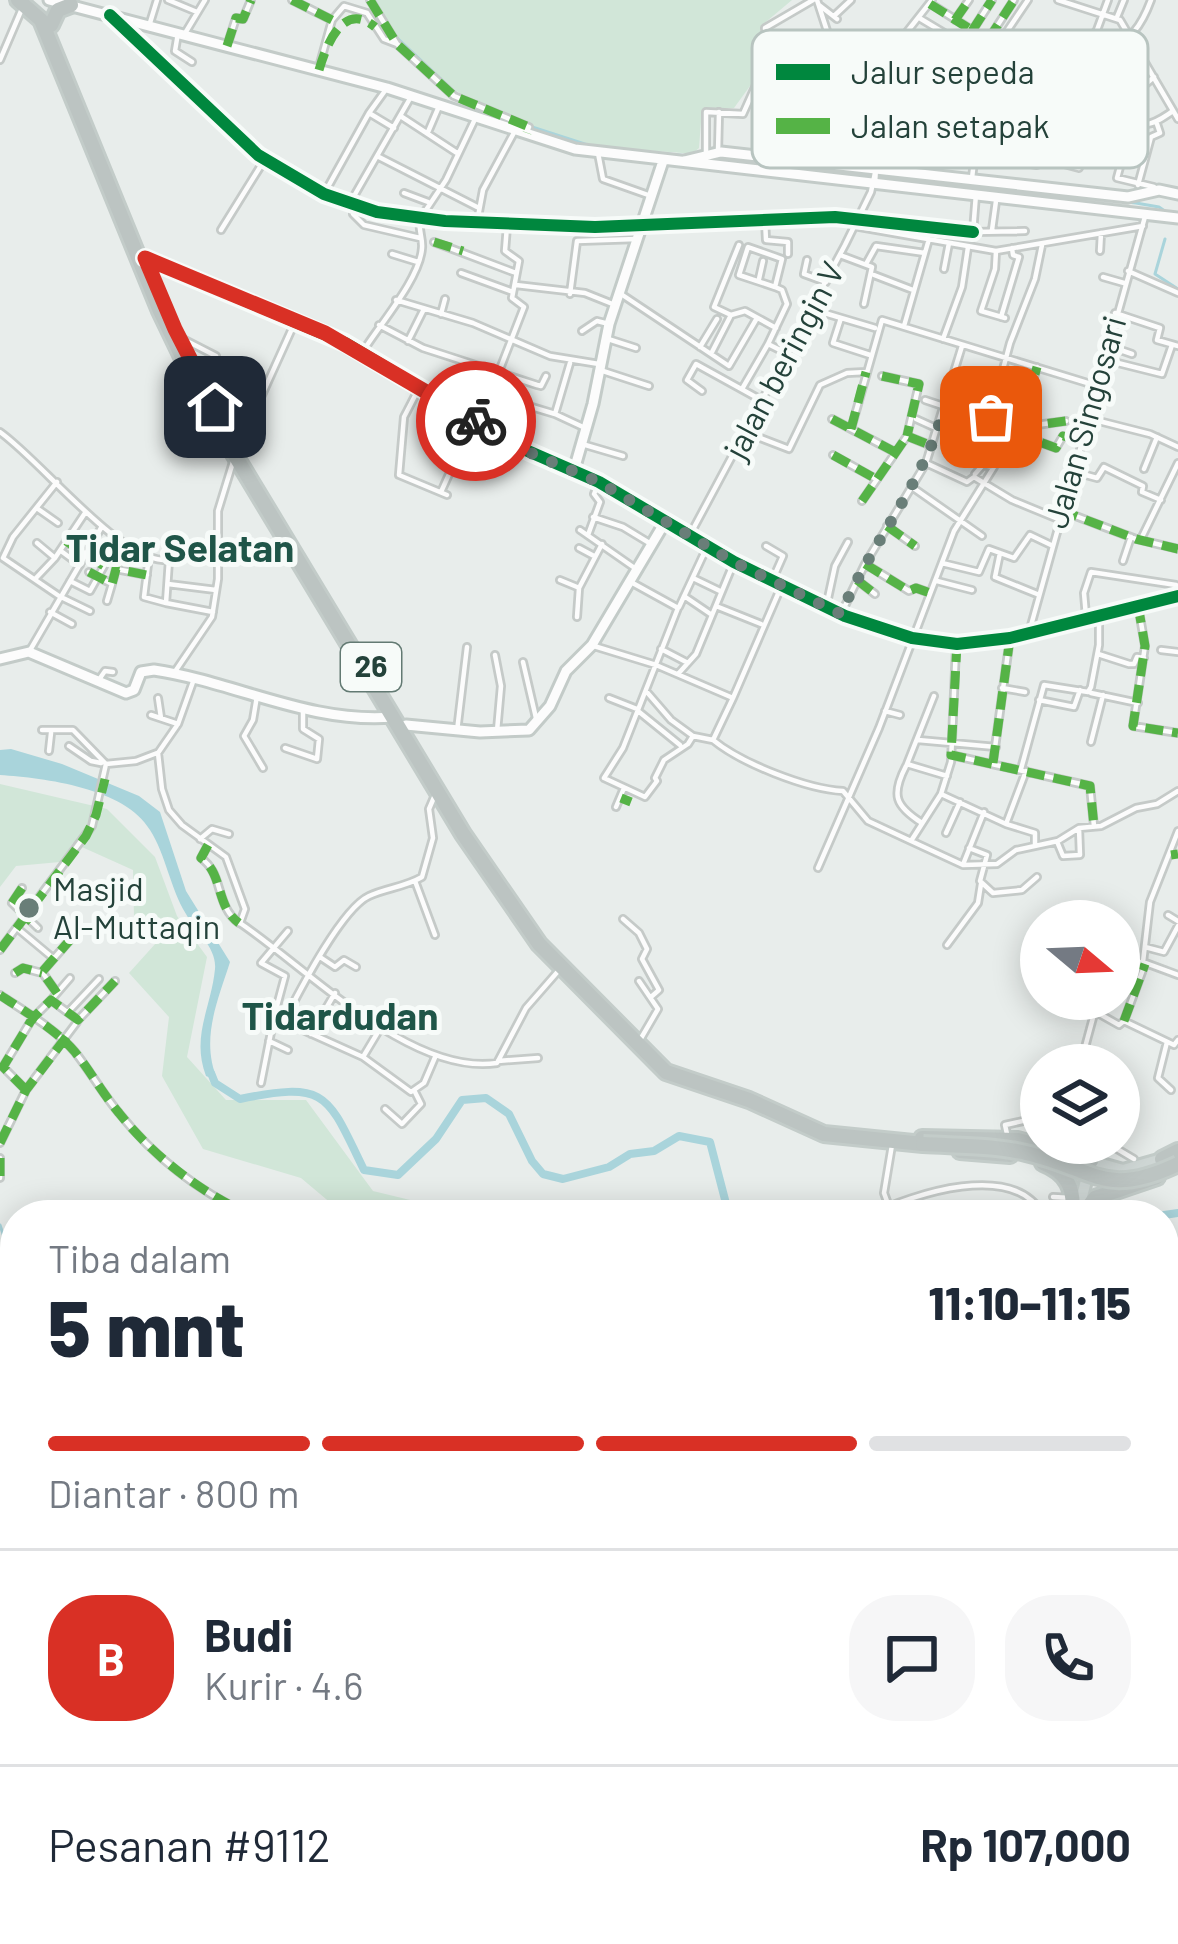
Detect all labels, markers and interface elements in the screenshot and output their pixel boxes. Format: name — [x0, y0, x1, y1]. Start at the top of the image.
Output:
legend — [752, 30, 1148, 168]
text: Jalur sepeda — [851, 51, 1035, 91]
text: Jalan setapak — [851, 105, 1049, 145]
street label: jalan beringin V — [714, 254, 852, 467]
street label: Jalan Singosari — [1035, 311, 1133, 533]
pin — [164, 356, 266, 458]
courier — [416, 361, 536, 481]
pin — [940, 366, 1042, 468]
icon: home — [182, 374, 248, 440]
icon: bag — [958, 384, 1024, 450]
icon: bike — [443, 388, 509, 454]
district label: Tidar Selatan — [66, 523, 294, 570]
road number: 26 — [341, 643, 401, 691]
place label: Masjid Al-Muttaqin — [53, 868, 220, 946]
marker: Masjid Al-Muttaqin — [16, 895, 42, 921]
north arrow — [1020, 900, 1140, 1020]
map controls — [1020, 900, 1140, 1164]
district label: Tidardudan — [242, 991, 438, 1038]
button: layers — [1020, 1044, 1140, 1164]
text: Tiba dalam — [48, 1234, 231, 1281]
text: 11:10–11:15 — [929, 1275, 1131, 1329]
text: 5 mnt — [48, 1279, 245, 1373]
text: Diantar · 800 m — [48, 1469, 300, 1516]
button: chat — [849, 1595, 975, 1721]
button: phone — [1005, 1595, 1131, 1721]
text: Budi — [204, 1607, 293, 1661]
text: B — [97, 1631, 125, 1685]
text: Kurir · 4.6 — [204, 1661, 363, 1708]
text: Pesanan #9112 — [48, 1817, 331, 1871]
text: Rp 107,000 — [920, 1817, 1131, 1871]

